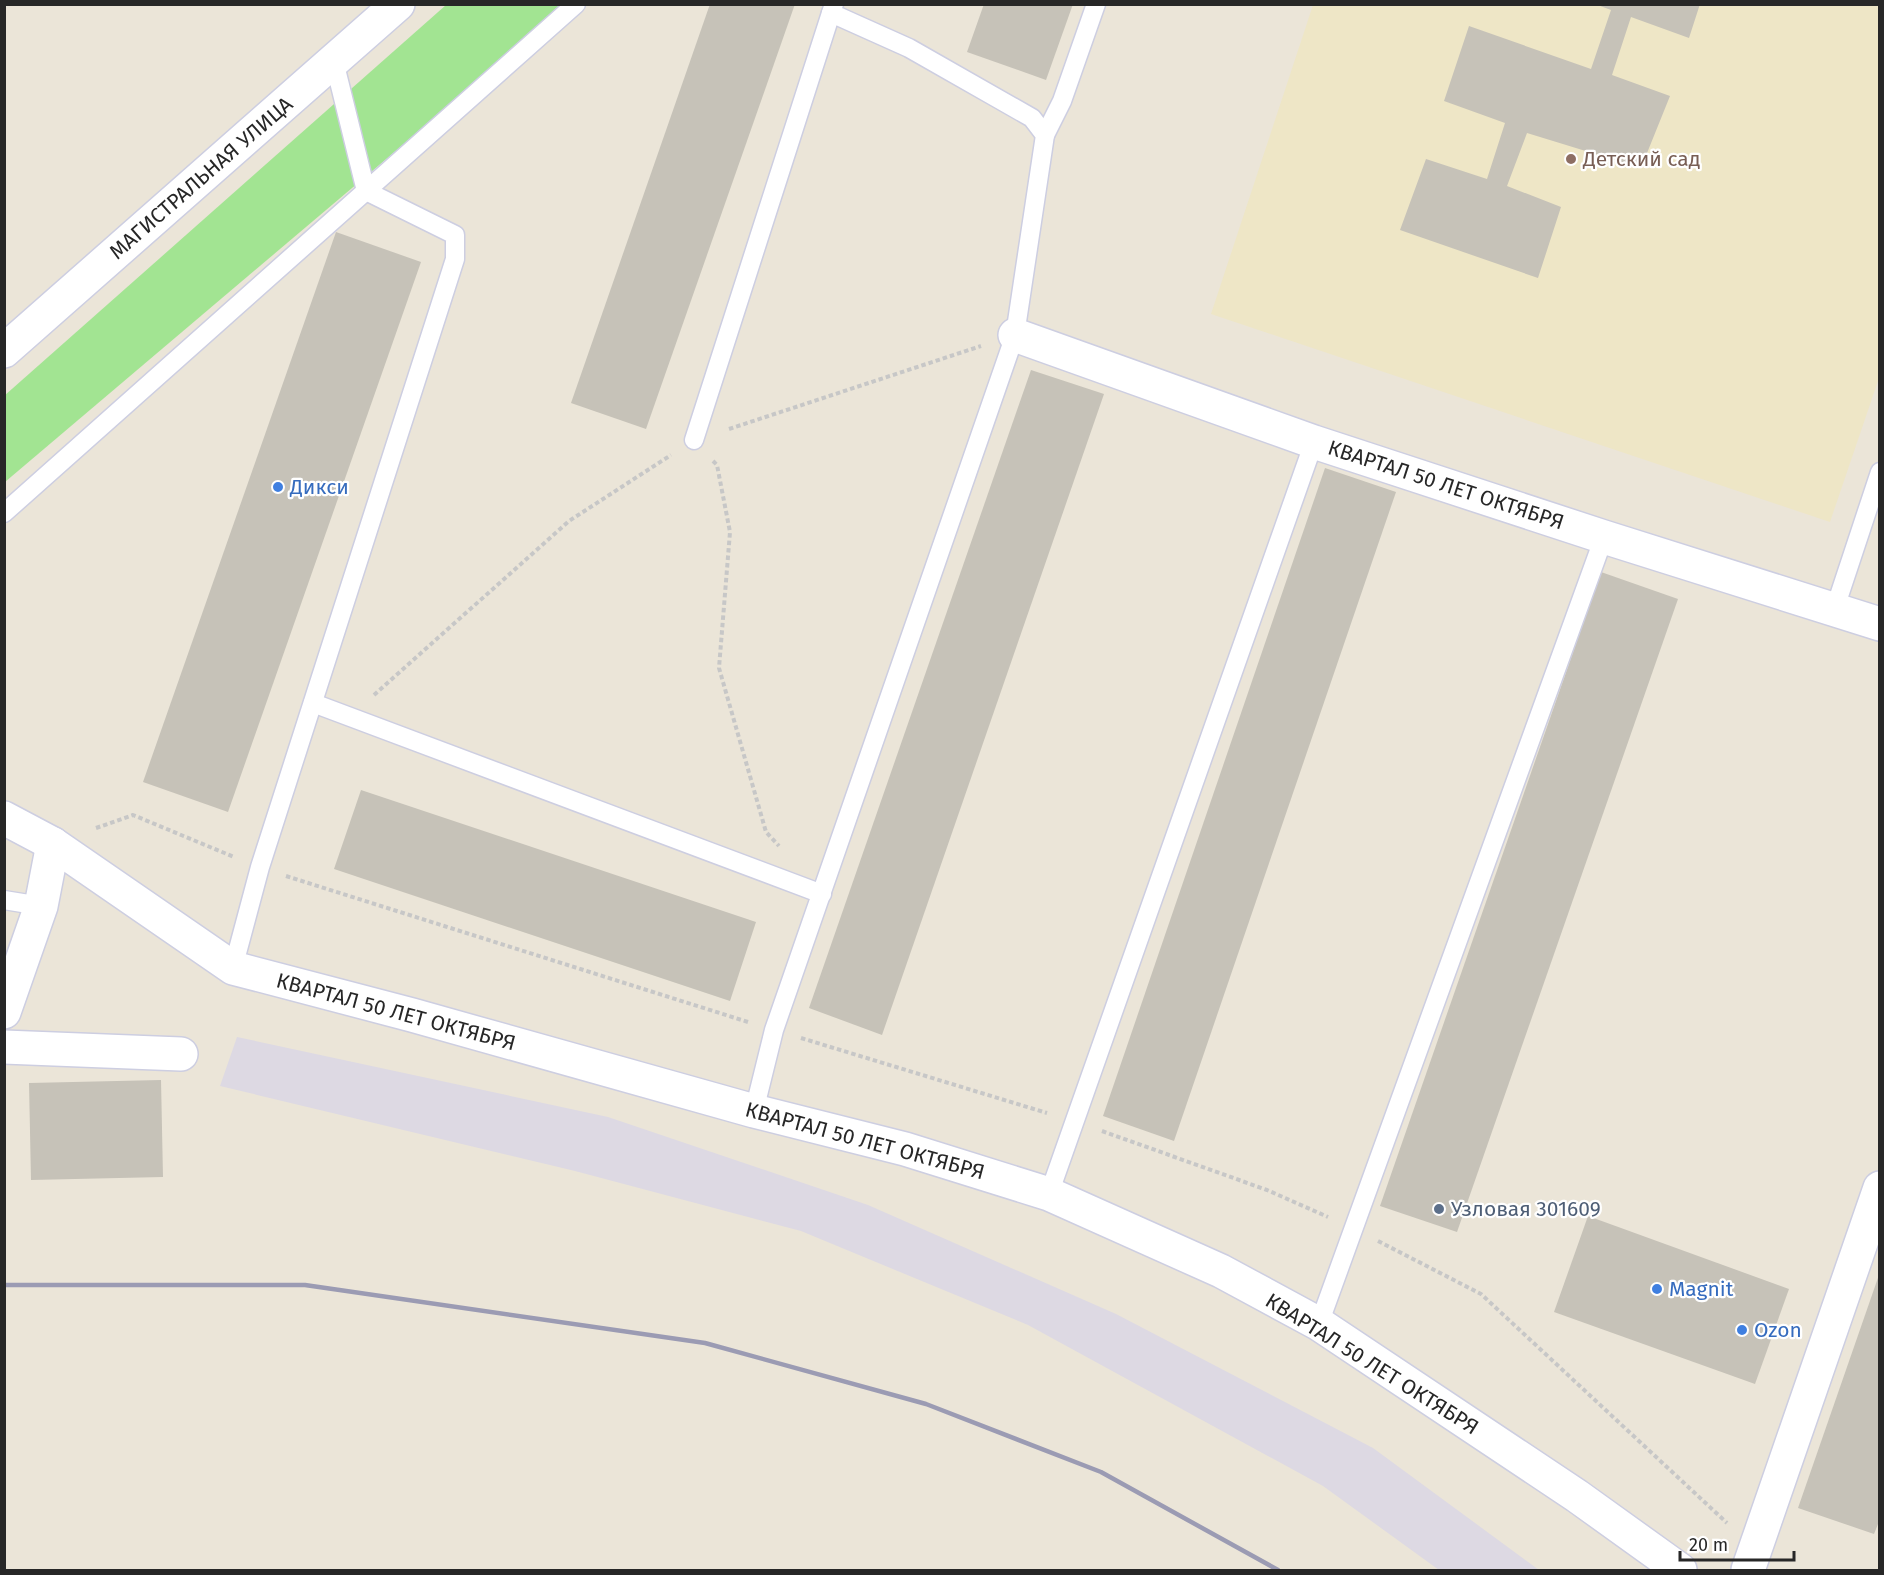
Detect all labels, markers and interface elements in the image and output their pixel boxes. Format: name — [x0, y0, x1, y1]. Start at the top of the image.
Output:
street label: МАГИСТРАЛЬНАЯ УЛИЦА — [104, 91, 298, 265]
place label: Детский сад — [1582, 146, 1700, 172]
marker: Детский сад — [1564, 152, 1578, 166]
street label: КВАРТАЛ 50 ЛЕТ ОКТЯБРЯ — [1325, 435, 1567, 535]
place label: Дикси — [289, 474, 349, 500]
marker: Дикси — [271, 480, 285, 494]
street label: КВАРТАЛ 50 ЛЕТ ОКТЯБРЯ — [274, 968, 518, 1056]
street label: КВАРТАЛ 50 ЛЕТ ОКТЯБРЯ — [743, 1097, 987, 1185]
place label: Узловая 301609 — [1451, 1196, 1601, 1222]
marker: Узловая 301609 — [1432, 1202, 1446, 1216]
place label: Magnit — [1669, 1276, 1734, 1302]
marker: Magnit — [1650, 1282, 1664, 1296]
street label: КВАРТАЛ 50 ЛЕТ ОКТЯБРЯ — [1261, 1288, 1483, 1440]
place label: Ozon — [1754, 1317, 1802, 1343]
marker: Ozon — [1735, 1323, 1749, 1337]
scale bar — [1680, 1524, 1794, 1562]
text: 20 m — [1689, 1534, 1728, 1556]

